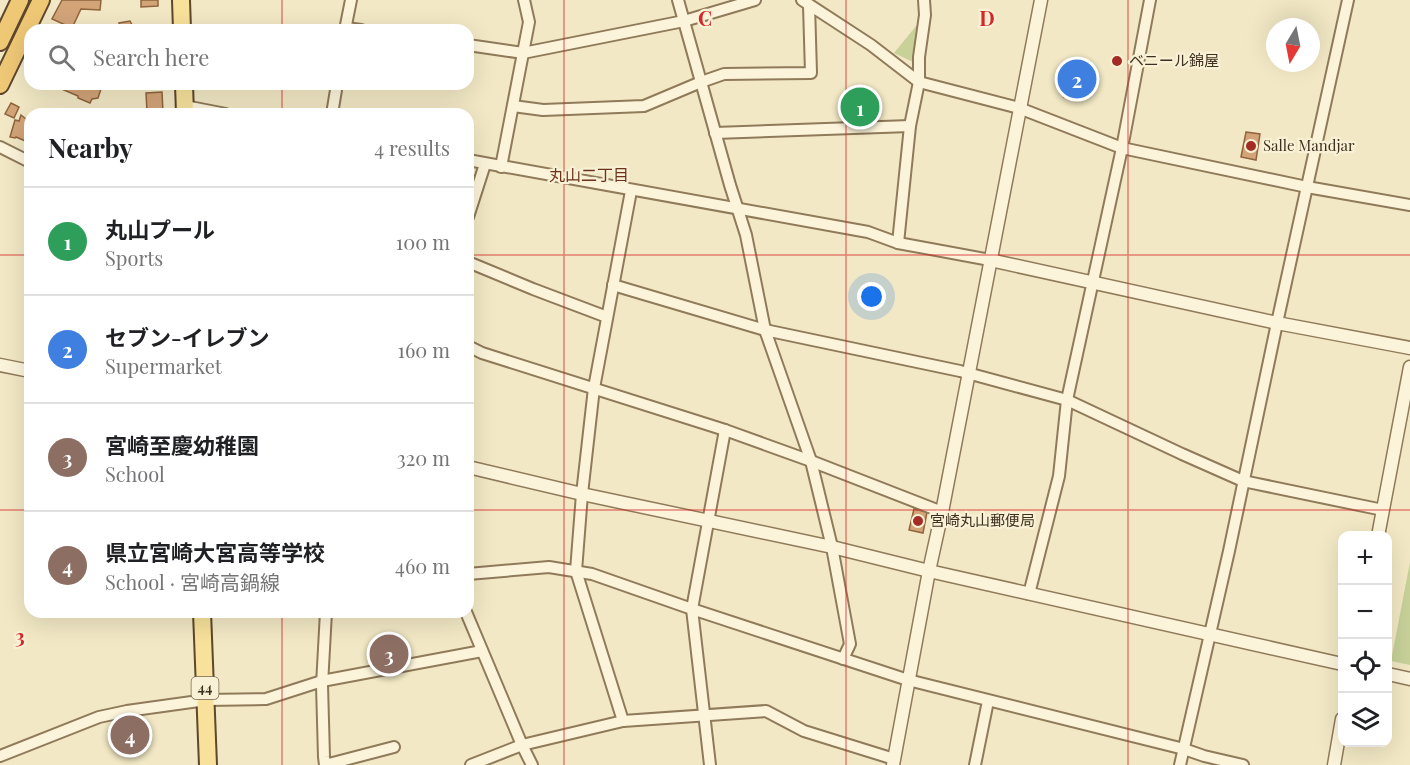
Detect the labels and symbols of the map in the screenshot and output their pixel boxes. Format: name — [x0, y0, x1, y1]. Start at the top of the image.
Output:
text: C — [698, 4, 712, 31]
text: D — [979, 4, 995, 31]
north arrow — [1266, 18, 1320, 72]
place label: ベニール錦屋 — [1129, 50, 1219, 70]
marker: ベニール錦屋 — [1110, 54, 1124, 68]
pin: 2 — [1058, 56, 1096, 101]
pin: 1 — [840, 84, 880, 130]
place label: Salle Mandjar — [1263, 135, 1355, 155]
marker: Salle Mandjar — [1244, 139, 1258, 153]
district label: 丸山二丁目 — [549, 164, 629, 185]
your location — [857, 282, 886, 311]
place label: 宮崎丸山郵便局 — [930, 510, 1035, 530]
marker: 宮崎丸山郵便局 — [911, 514, 925, 528]
text: 3 — [15, 622, 25, 649]
pin: 3 — [370, 632, 408, 676]
road number: 44 — [192, 677, 218, 699]
pin: 4 — [110, 712, 150, 758]

